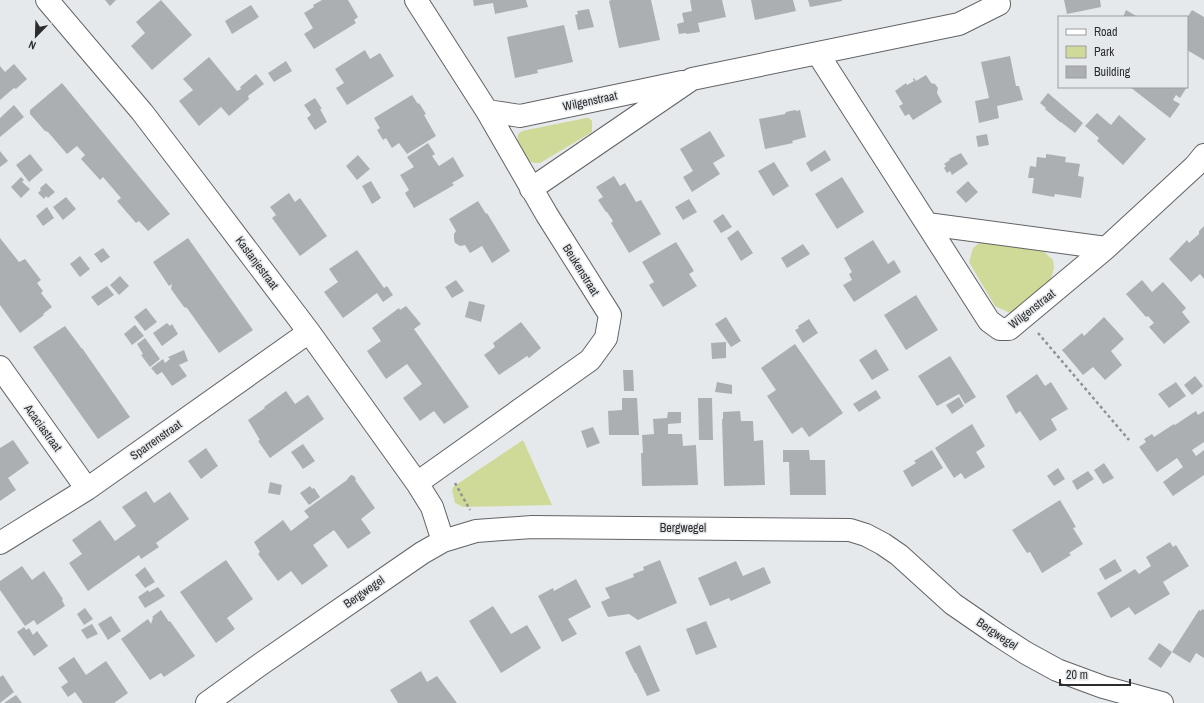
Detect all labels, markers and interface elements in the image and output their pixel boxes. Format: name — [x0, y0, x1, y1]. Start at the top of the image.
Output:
north arrow — [16, 16, 56, 56]
legend — [1058, 16, 1188, 88]
text: Road — [1094, 24, 1118, 40]
text: N — [26, 37, 38, 53]
text: Park — [1094, 44, 1114, 60]
text: Building — [1094, 64, 1131, 80]
street label: Wilgenstraat — [561, 87, 619, 115]
street label: Kastanjestraat — [232, 233, 282, 293]
street label: Beukenstraat — [559, 241, 603, 299]
street label: Wilgenstraat — [1005, 286, 1059, 332]
street label: Acaciastraat — [20, 400, 66, 455]
street label: Sparrenstraat — [127, 416, 185, 464]
street label: Bergwegel — [660, 520, 706, 536]
street label: Bergwegel — [340, 572, 388, 612]
street label: Bergwegel — [973, 614, 1021, 654]
scale bar — [1060, 661, 1130, 687]
text: 20 m — [1066, 667, 1088, 683]

